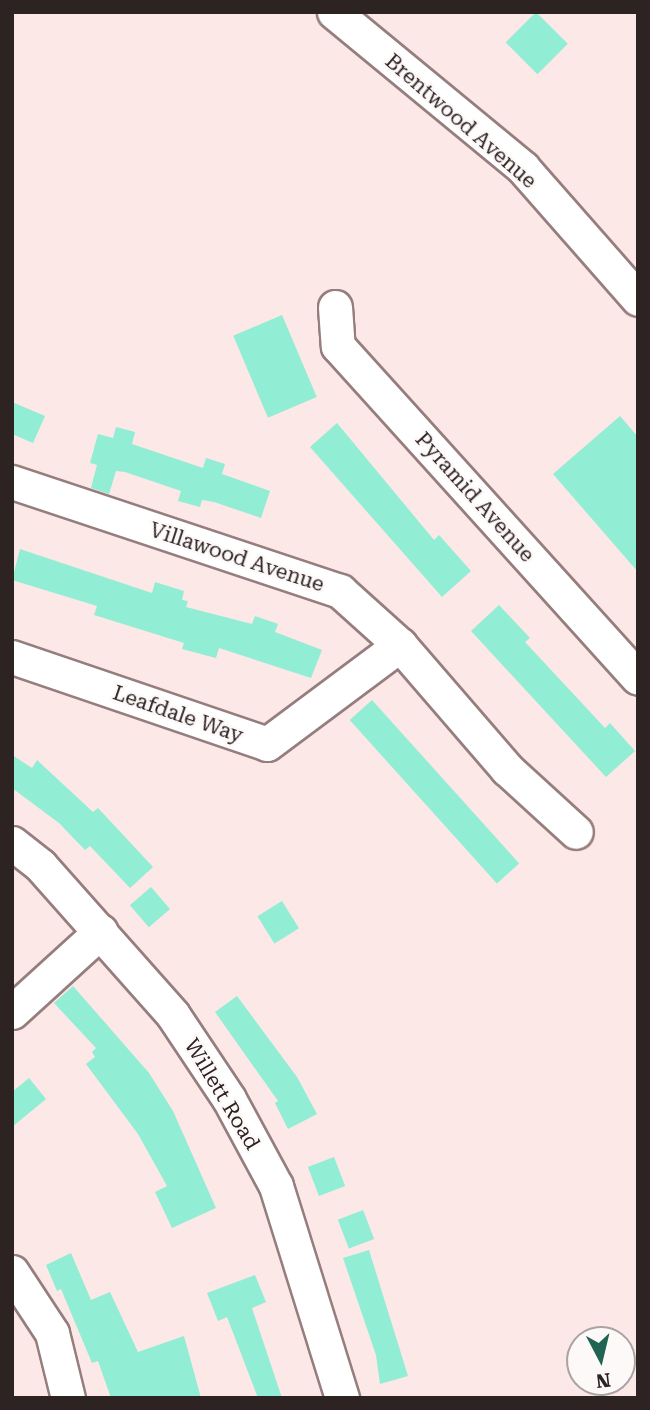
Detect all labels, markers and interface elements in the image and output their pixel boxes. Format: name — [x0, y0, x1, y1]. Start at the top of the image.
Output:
street label: Brentwood Avenue — [380, 48, 542, 194]
street label: Pyramid Avenue — [410, 427, 540, 567]
street label: Villawood Avenue — [147, 517, 327, 597]
street label: Leafdale Way — [110, 680, 246, 748]
street label: Willett Road — [179, 1034, 265, 1154]
north arrow — [566, 1326, 636, 1396]
text: N — [595, 1368, 612, 1393]

